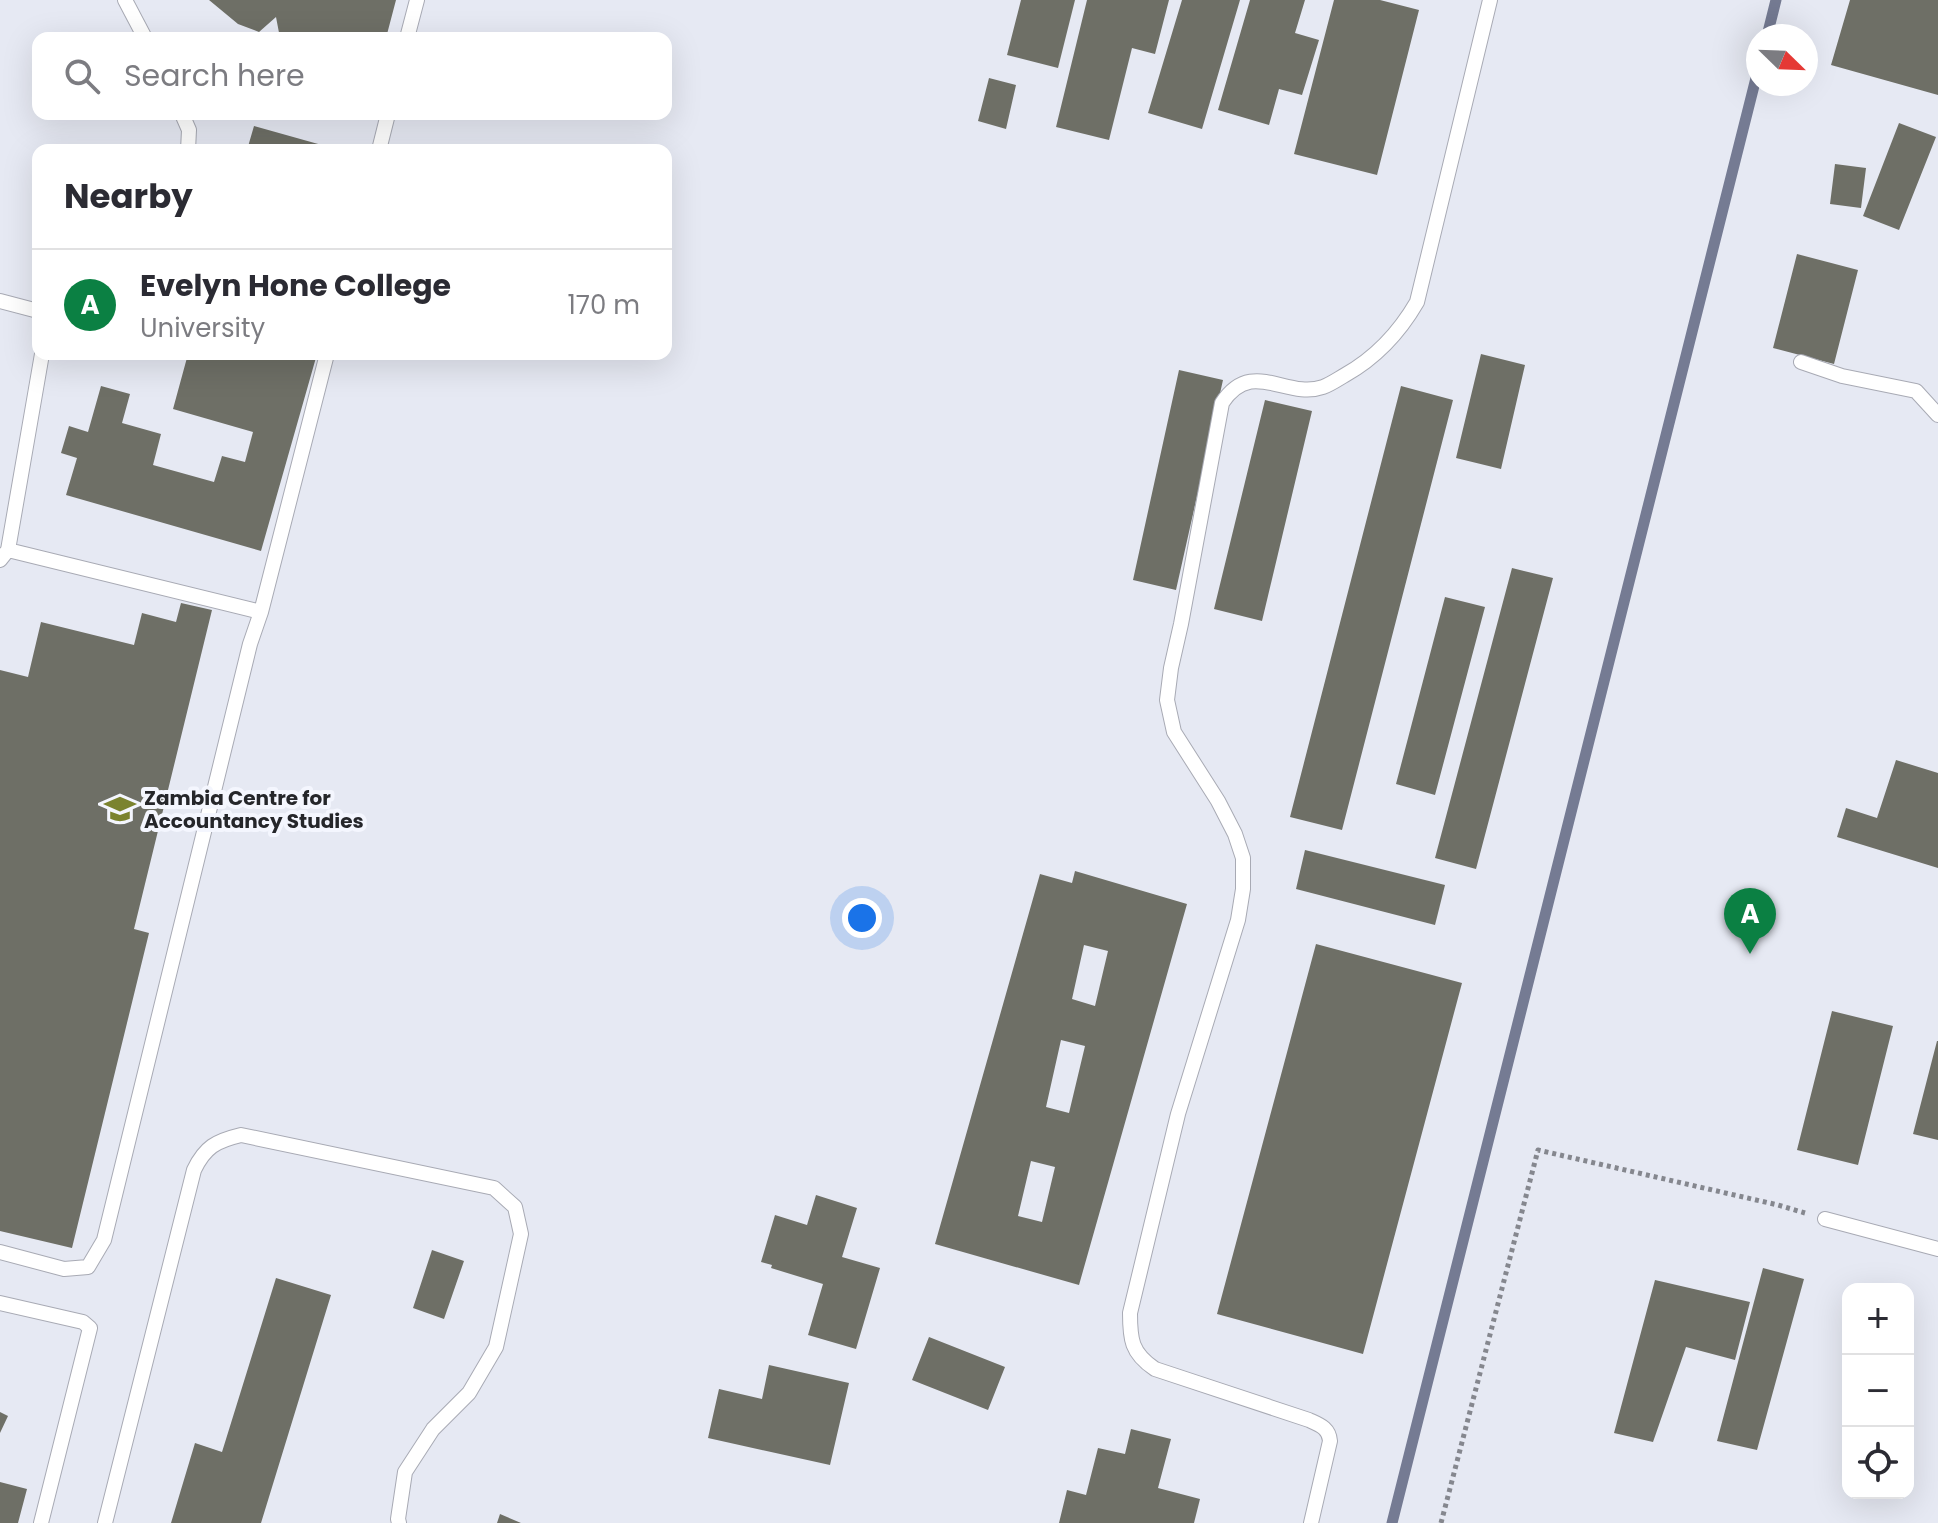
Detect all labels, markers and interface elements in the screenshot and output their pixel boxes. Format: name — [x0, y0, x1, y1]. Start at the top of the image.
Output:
north arrow — [1746, 24, 1818, 96]
search box — [32, 32, 672, 120]
icon: search — [60, 54, 104, 98]
text: Search here — [124, 54, 305, 97]
text: Nearby — [64, 172, 193, 220]
text: Evelyn Hone College — [140, 264, 451, 307]
text: A — [80, 287, 100, 323]
text: 170 m — [567, 287, 640, 323]
text: University — [140, 310, 265, 346]
place label: Zambia Centre for Accountancy Studies — [144, 784, 364, 835]
school or university icon: Zambia Centre for Accountancy Studies — [103, 792, 137, 826]
pin: A — [1724, 888, 1776, 954]
your location — [842, 898, 882, 938]
map controls — [1842, 1283, 1914, 1499]
button: + — [1842, 1283, 1914, 1355]
button: − — [1842, 1355, 1914, 1427]
button: locate — [1842, 1427, 1914, 1499]

